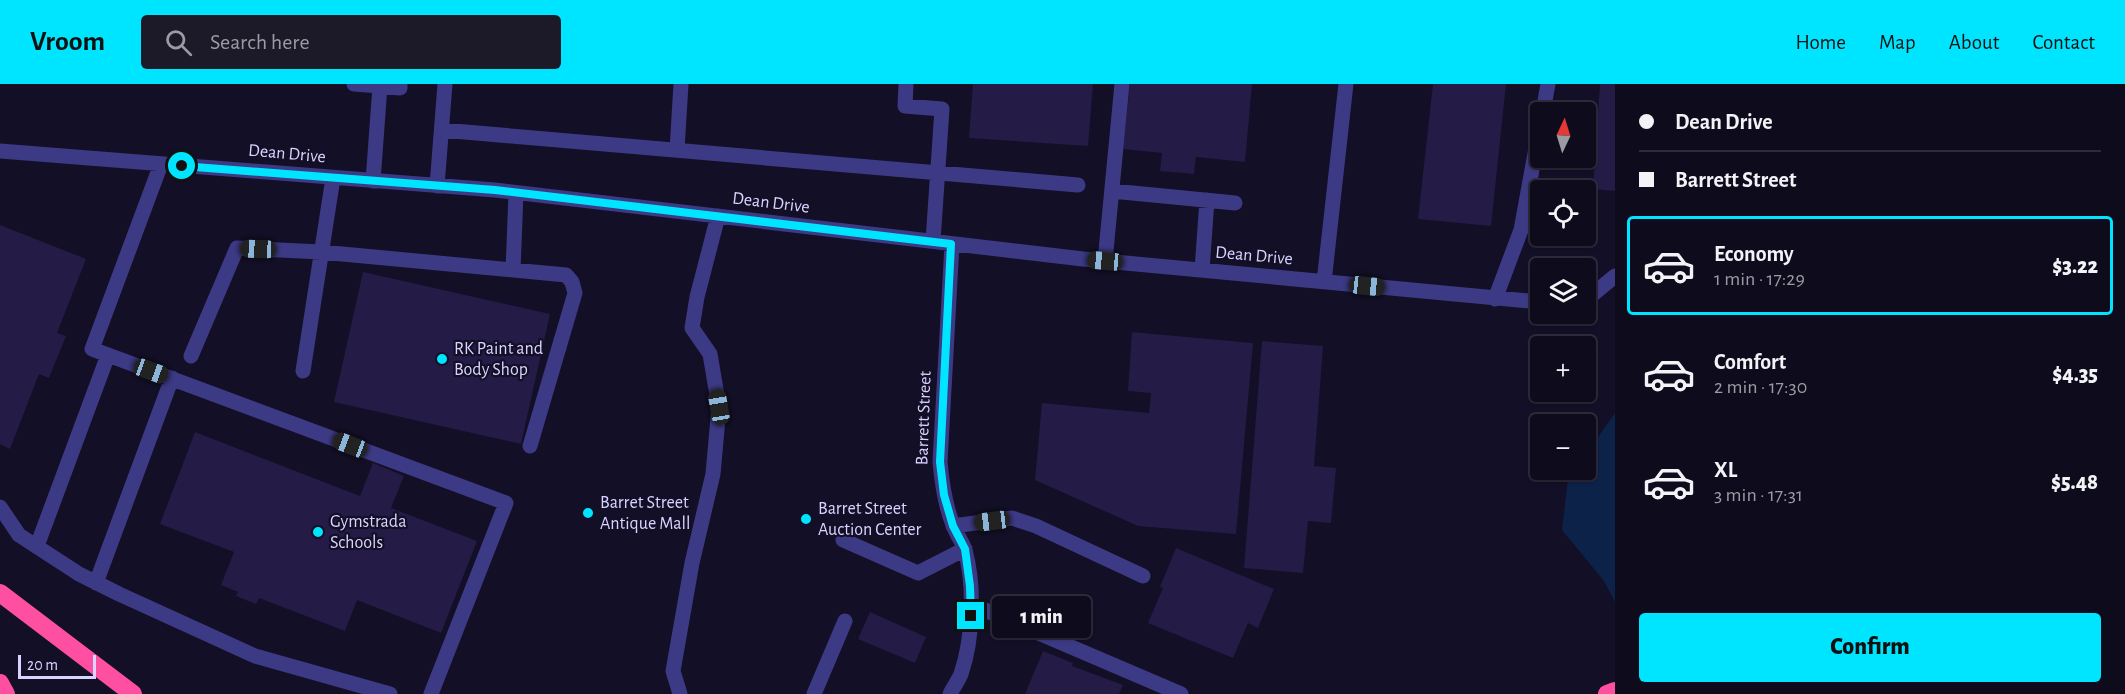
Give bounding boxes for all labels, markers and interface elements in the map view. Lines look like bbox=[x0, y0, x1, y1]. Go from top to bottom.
search box bbox=[141, 15, 561, 69]
icon: search bbox=[162, 26, 195, 59]
text: Vroom bbox=[30, 28, 105, 56]
text: Search here bbox=[210, 31, 310, 53]
text: Home bbox=[1795, 32, 1846, 53]
text: Map bbox=[1879, 32, 1916, 53]
text: About bbox=[1949, 32, 1999, 53]
text: Contact bbox=[2032, 32, 2095, 53]
north arrow bbox=[1530, 102, 1596, 168]
map controls bbox=[1530, 102, 1596, 480]
text: Dean Drive bbox=[1675, 111, 1773, 133]
street label: Dean Drive bbox=[247, 142, 327, 166]
route start bbox=[168, 152, 195, 179]
text: Barrett Street bbox=[1675, 169, 1796, 191]
button: locate bbox=[1530, 180, 1596, 246]
street label: Dean Drive bbox=[731, 189, 811, 217]
car bbox=[240, 239, 276, 259]
icon: car bbox=[1642, 239, 1696, 293]
text: Economy bbox=[1714, 243, 1794, 265]
street label: Dean Drive bbox=[1214, 244, 1294, 268]
car bbox=[1086, 250, 1124, 272]
text: $3.22 bbox=[2052, 255, 2098, 277]
button: layers bbox=[1530, 258, 1596, 324]
text: 1 min · 17:29 bbox=[1714, 269, 1805, 289]
car bbox=[1348, 275, 1386, 297]
button: + bbox=[1530, 336, 1596, 402]
place label: RK Paint and Body Shop bbox=[454, 340, 543, 379]
icon: car bbox=[1642, 347, 1696, 401]
text: Comfort bbox=[1714, 351, 1786, 373]
marker: RK Paint and Body Shop bbox=[435, 352, 449, 366]
car bbox=[131, 356, 171, 386]
text: $4.35 bbox=[2052, 363, 2098, 385]
street label: Barrett Street bbox=[913, 370, 935, 466]
text: 2 min · 17:30 bbox=[1714, 377, 1807, 397]
car bbox=[707, 388, 731, 426]
button: − bbox=[1530, 414, 1596, 480]
car bbox=[330, 430, 370, 460]
icon: car bbox=[1642, 455, 1696, 509]
text: XL bbox=[1714, 459, 1737, 481]
text: $5.48 bbox=[2051, 471, 2098, 493]
text: 3 min · 17:31 bbox=[1714, 485, 1803, 505]
place label: Barret Street Antique Mall bbox=[600, 494, 690, 533]
place label: Barret Street Auction Center bbox=[818, 500, 922, 539]
marker: Barret Street Antique Mall bbox=[581, 506, 595, 520]
car bbox=[973, 510, 1011, 532]
marker: Barret Street Auction Center bbox=[799, 512, 813, 526]
place label: Gymstrada Schools bbox=[330, 513, 407, 552]
marker: Gymstrada Schools bbox=[311, 525, 325, 539]
callout: 1 min bbox=[992, 595, 1091, 637]
route end bbox=[957, 602, 984, 629]
text: 1 min bbox=[1020, 607, 1063, 627]
button: Confirm bbox=[1639, 613, 2101, 682]
scale bar bbox=[18, 652, 96, 680]
text: 20 m bbox=[27, 657, 58, 673]

